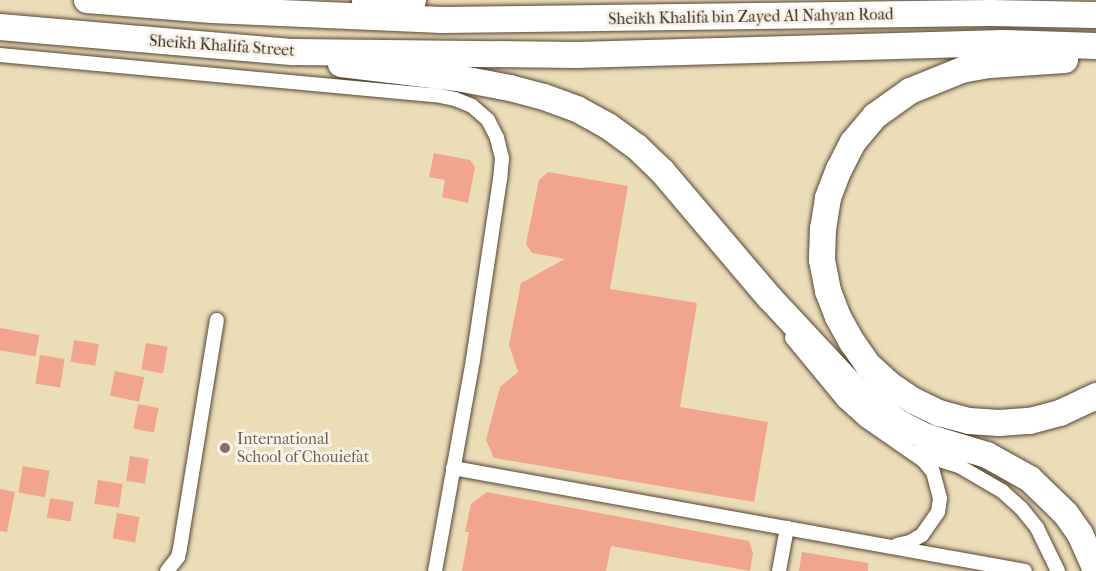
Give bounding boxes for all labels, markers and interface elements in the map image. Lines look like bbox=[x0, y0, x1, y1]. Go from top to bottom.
street label: Sheikh Khalifa bin Zayed Al Nahyan Road bbox=[608, 5, 894, 29]
street label: Sheikh Khalifa Street bbox=[149, 31, 295, 61]
place label: International School of Chouiefat bbox=[237, 429, 369, 467]
marker: International School of Chouiefat bbox=[218, 441, 232, 455]

